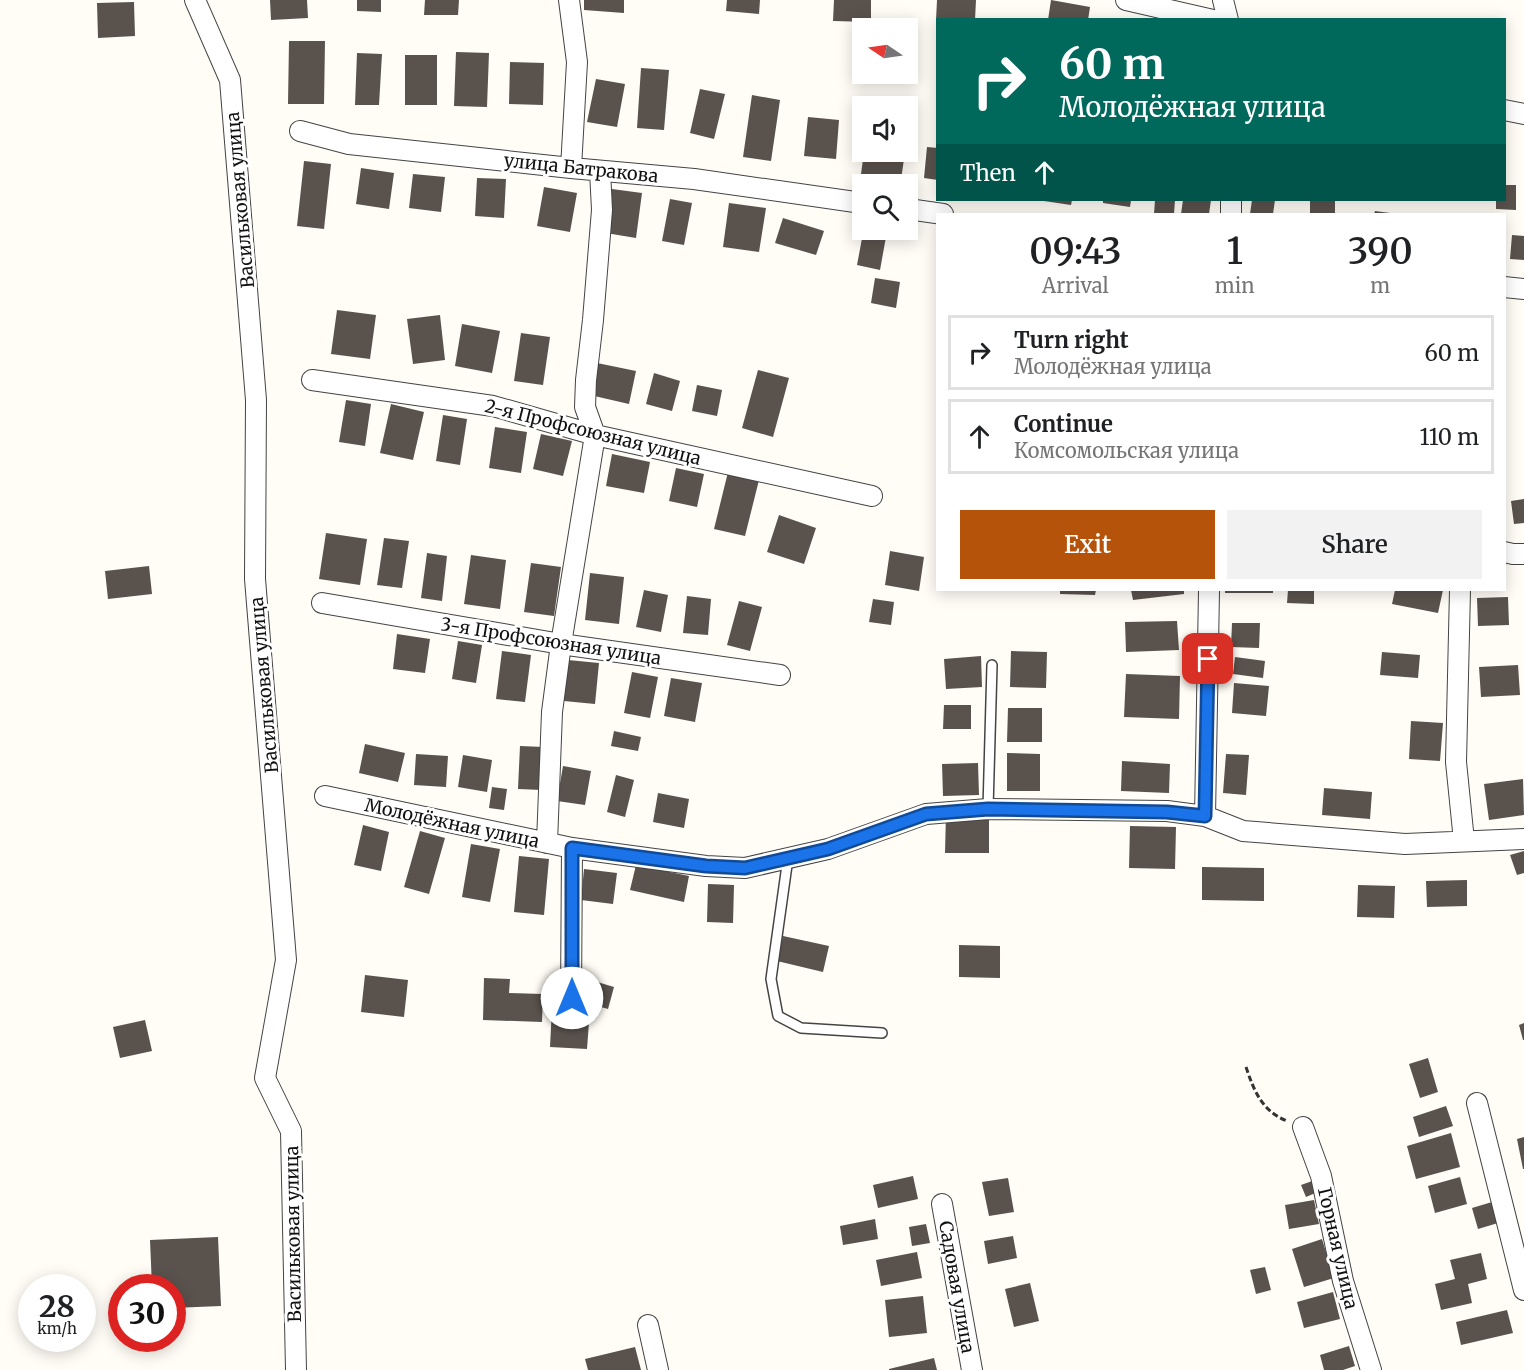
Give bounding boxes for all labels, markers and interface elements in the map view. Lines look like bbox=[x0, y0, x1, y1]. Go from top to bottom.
north arrow bbox=[852, 18, 918, 84]
map controls bbox=[852, 18, 918, 240]
text: 60 m bbox=[1059, 38, 1165, 90]
icon: right bbox=[960, 42, 1038, 120]
text: Молодёжная улица bbox=[1059, 90, 1326, 124]
button: sound bbox=[852, 96, 918, 162]
street label: Васильковая улица bbox=[221, 111, 259, 289]
street label: улица Батракова bbox=[503, 148, 660, 188]
icon: ahead bbox=[1028, 156, 1061, 189]
text: Then bbox=[960, 159, 1016, 187]
button: search bbox=[852, 174, 918, 240]
text: 09:43 bbox=[1029, 229, 1122, 274]
text: 1 bbox=[1226, 229, 1243, 274]
text: 390 bbox=[1348, 229, 1413, 274]
text: Arrival bbox=[1042, 273, 1109, 298]
text: min bbox=[1215, 273, 1254, 298]
text: m bbox=[1370, 273, 1390, 298]
text: Turn right bbox=[1014, 326, 1128, 354]
icon: right bbox=[963, 336, 996, 369]
text: 60 m bbox=[1425, 339, 1479, 367]
text: Молодёжная улица bbox=[1014, 354, 1212, 379]
street label: 2-я Профсоюзная улица bbox=[482, 394, 704, 470]
text: Continue bbox=[1014, 410, 1113, 438]
icon: ahead bbox=[963, 420, 996, 453]
text: 110 m bbox=[1420, 423, 1479, 451]
text: Комсомольская улица bbox=[1014, 438, 1239, 463]
button: Exit bbox=[960, 510, 1215, 579]
button: Share bbox=[1227, 510, 1482, 579]
street label: Васильковая улица bbox=[245, 596, 283, 774]
street label: 3-я Профсоюзная улица bbox=[439, 612, 663, 670]
pin bbox=[1182, 633, 1233, 684]
icon: arrive bbox=[1191, 642, 1224, 675]
street label: Молодёжная улица bbox=[363, 793, 542, 853]
position arrow bbox=[540, 966, 604, 1030]
street label: Васильковая улица bbox=[280, 1145, 306, 1323]
street label: Горная улица bbox=[1313, 1185, 1363, 1311]
street label: Садовая улица bbox=[934, 1219, 980, 1355]
speed limit sign: 30 bbox=[108, 1274, 186, 1352]
text: 28 bbox=[39, 1287, 75, 1325]
text: km/h bbox=[37, 1319, 77, 1338]

